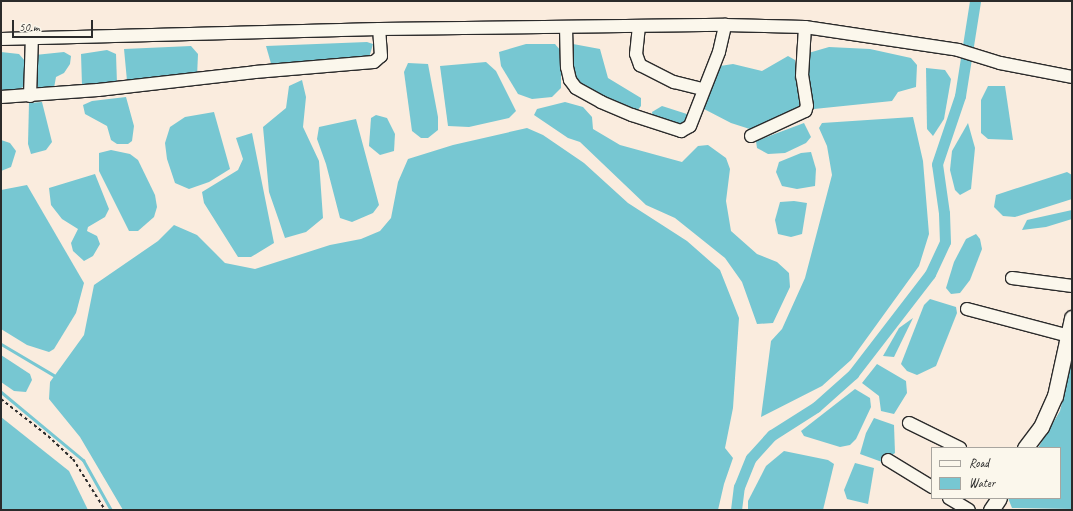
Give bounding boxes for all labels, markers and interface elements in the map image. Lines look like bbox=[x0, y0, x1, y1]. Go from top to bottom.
scale bar bbox=[14, 12, 95, 38]
text: 50 m bbox=[19, 19, 39, 35]
legend bbox=[931, 447, 1061, 499]
text: Road bbox=[969, 455, 989, 471]
text: Water bbox=[969, 475, 995, 491]

